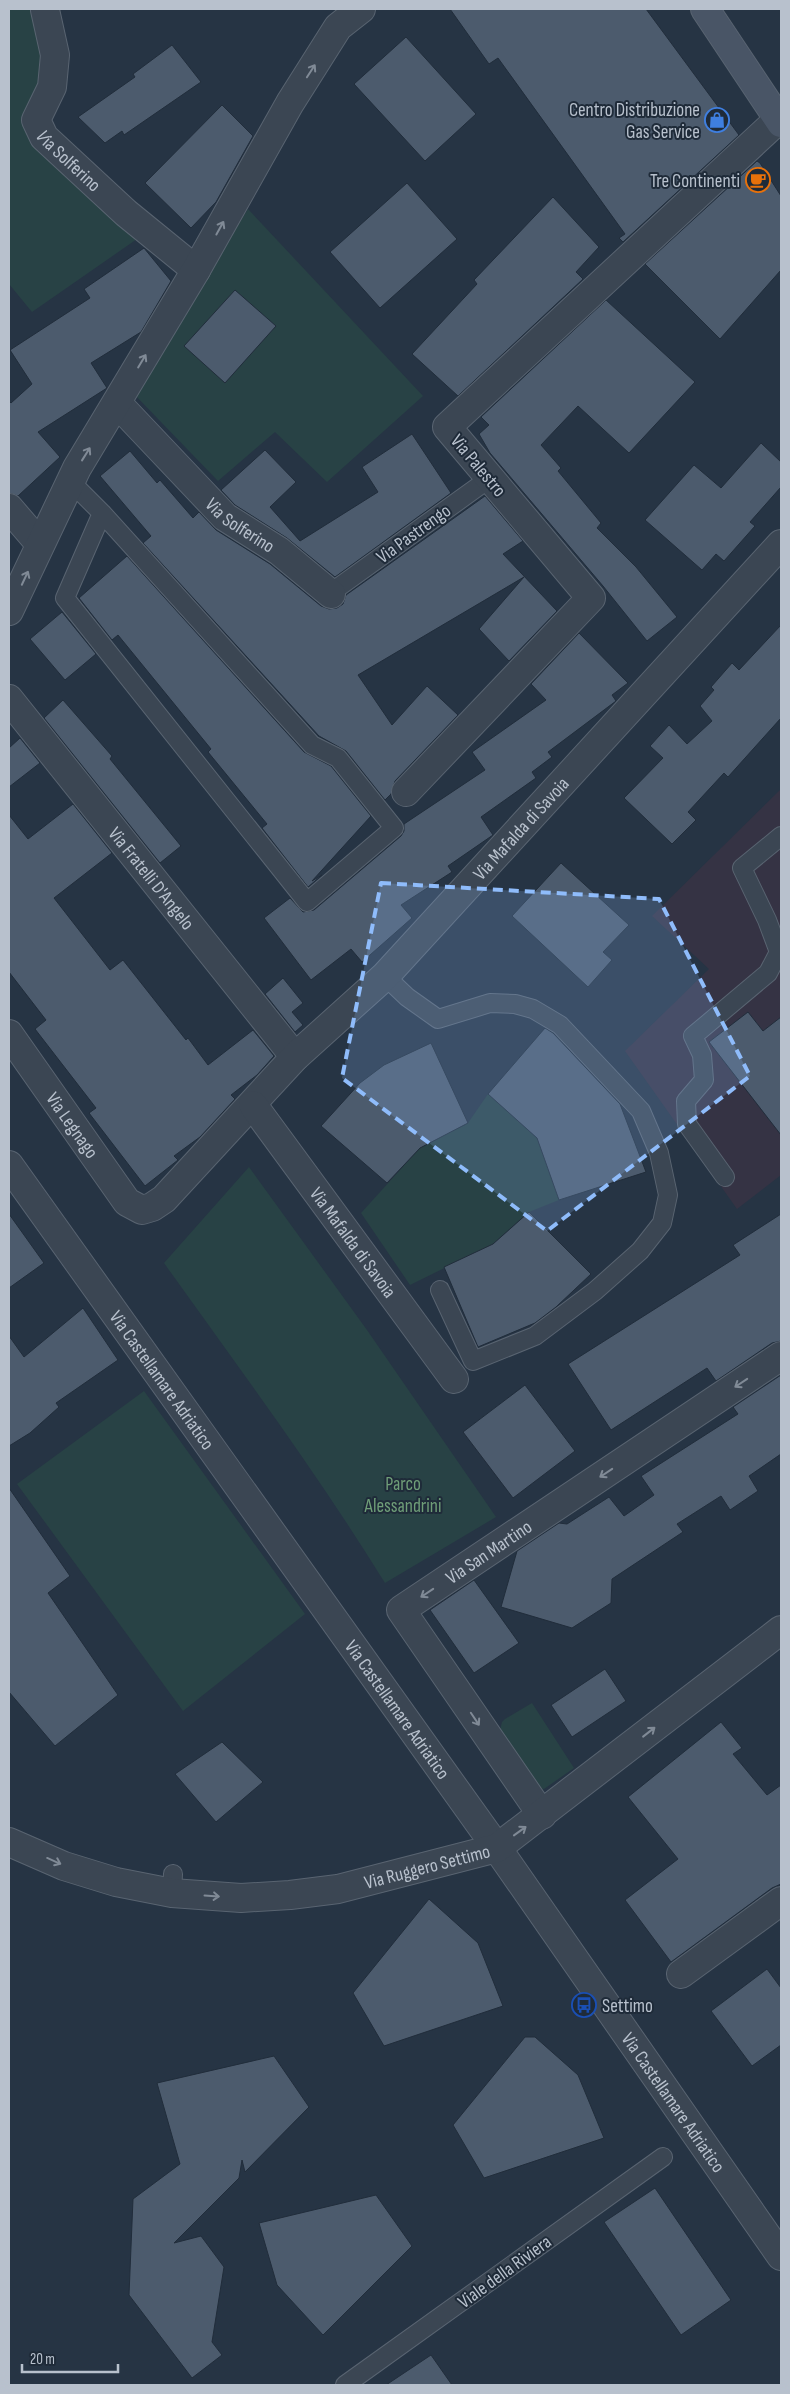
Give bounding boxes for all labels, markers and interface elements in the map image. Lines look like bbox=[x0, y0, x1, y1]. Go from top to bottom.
one-way arrow bbox=[306, 64, 316, 78]
place label: Centro Distribuzione Gas Service bbox=[569, 99, 700, 144]
shop icon: Centro Distribuzione Gas Service bbox=[704, 107, 730, 133]
street label: Via Solferino bbox=[30, 128, 105, 197]
cafe icon: Tre Continenti bbox=[745, 167, 771, 193]
place label: Tre Continenti bbox=[650, 170, 740, 193]
one-way arrow bbox=[215, 220, 225, 235]
one-way arrow bbox=[137, 355, 147, 369]
street label: Via Palestro bbox=[445, 430, 511, 502]
one-way arrow bbox=[80, 447, 91, 461]
street label: Via Solferino bbox=[200, 493, 278, 558]
street label: Via Pastrengo bbox=[372, 500, 456, 569]
one-way arrow bbox=[20, 571, 30, 586]
street label: Via Mafalda di Savoia bbox=[469, 773, 574, 885]
street label: Via Fratelli D'Angelo bbox=[103, 823, 199, 935]
street label: Via Legnago bbox=[40, 1088, 103, 1163]
street label: Via Mafalda di Savoia bbox=[304, 1183, 400, 1303]
street label: Via Castellamare Adriatico bbox=[104, 1307, 219, 1455]
one-way arrow bbox=[734, 1378, 748, 1388]
one-way arrow bbox=[599, 1469, 613, 1479]
park label: Parco Alessandrini bbox=[364, 1473, 441, 1518]
street label: Via San Martino bbox=[442, 1516, 537, 1590]
one-way arrow bbox=[420, 1588, 434, 1598]
street label: Via Castellamare Adriatico bbox=[339, 1636, 454, 1784]
one-way arrow bbox=[470, 1711, 480, 1725]
one-way arrow bbox=[642, 1727, 656, 1737]
one-way arrow bbox=[513, 1826, 527, 1836]
street label: Via Ruggero Settimo bbox=[362, 1840, 493, 1895]
one-way arrow bbox=[46, 1857, 61, 1867]
one-way arrow bbox=[203, 1891, 219, 1900]
bus stop icon: Settimo bbox=[571, 1992, 597, 2018]
place label: Settimo bbox=[602, 1995, 653, 2018]
street label: Via Castellamare Adriatico bbox=[616, 2028, 729, 2177]
street label: Viale della Riviera bbox=[454, 2231, 556, 2314]
scale bar bbox=[22, 2342, 119, 2374]
text: 20 m bbox=[30, 2350, 55, 2369]

